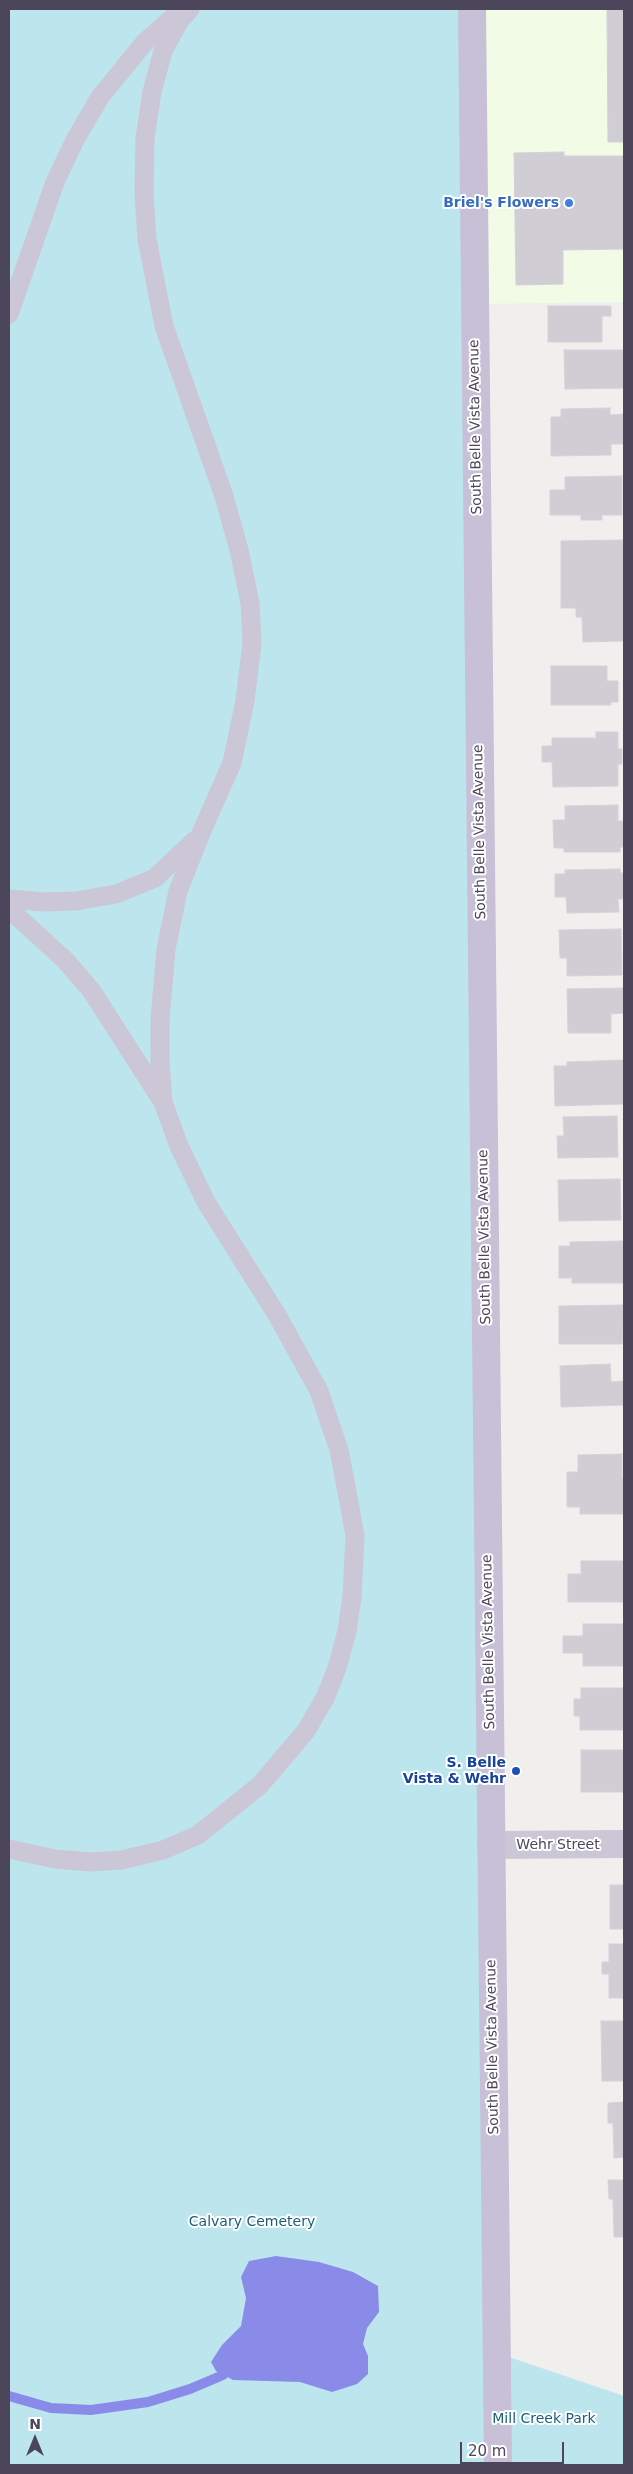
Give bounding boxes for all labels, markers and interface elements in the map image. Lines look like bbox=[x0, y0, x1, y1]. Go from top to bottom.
place label: Briel's Flowers bbox=[443, 195, 559, 211]
marker: Briel's Flowers bbox=[563, 197, 575, 209]
street label: South Belle Vista Avenue bbox=[466, 339, 486, 515]
street label: South Belle Vista Avenue bbox=[470, 744, 490, 920]
street label: South Belle Vista Avenue bbox=[475, 1149, 495, 1325]
street label: South Belle Vista Avenue bbox=[479, 1554, 499, 1730]
place label: S. Belle Vista & Wehr bbox=[403, 1755, 506, 1788]
marker: S. Belle Vista & Wehr bbox=[510, 1765, 522, 1777]
street label: Wehr Street bbox=[516, 1837, 600, 1853]
street label: South Belle Vista Avenue bbox=[483, 1959, 503, 2135]
park label: Calvary Cemetery bbox=[189, 2214, 315, 2230]
park label: Mill Creek Park bbox=[492, 2411, 596, 2427]
north arrow bbox=[10, 2414, 60, 2464]
text: N bbox=[29, 2416, 41, 2432]
scale bar bbox=[463, 2432, 567, 2464]
text: 20 m bbox=[468, 2442, 506, 2460]

